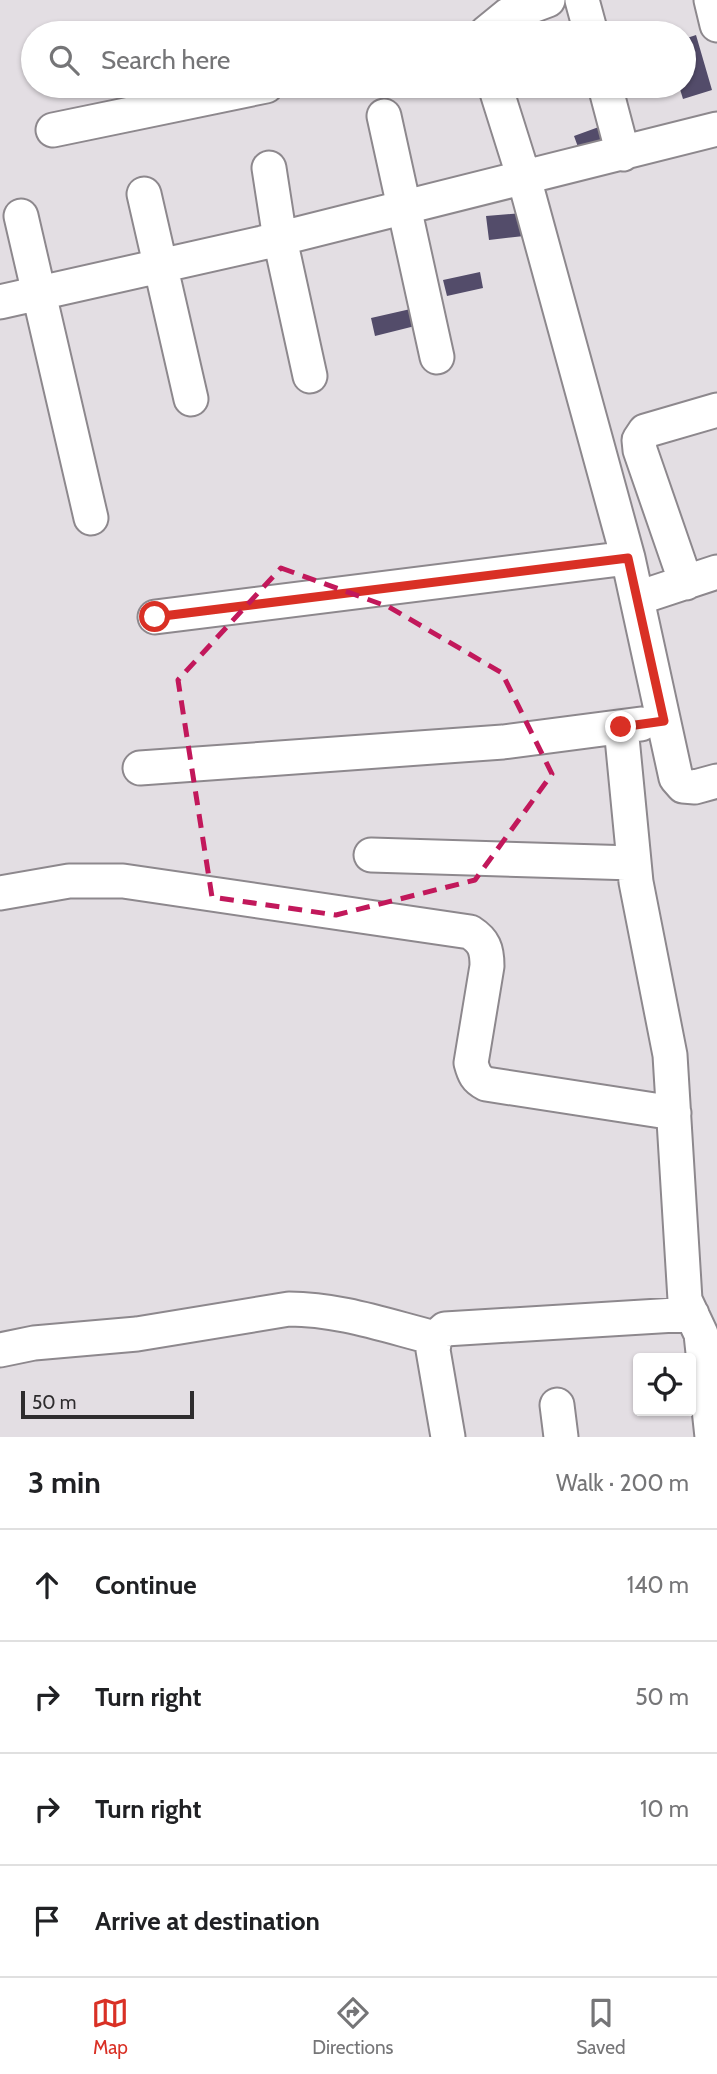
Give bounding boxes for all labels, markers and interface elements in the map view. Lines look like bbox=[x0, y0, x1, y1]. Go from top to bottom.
search box bbox=[21, 21, 696, 98]
icon: search bbox=[45, 41, 83, 79]
text: Search here bbox=[101, 44, 230, 76]
route start bbox=[139, 601, 170, 632]
route end bbox=[605, 711, 636, 742]
map controls bbox=[633, 1353, 696, 1416]
button: locate bbox=[633, 1353, 696, 1416]
scale bar bbox=[21, 1388, 194, 1420]
text: 50 m bbox=[32, 1391, 76, 1414]
text: 3 min bbox=[28, 1464, 101, 1501]
text: Walk · 200 m bbox=[556, 1469, 689, 1497]
icon: ahead bbox=[28, 1566, 66, 1604]
text: Continue bbox=[95, 1569, 197, 1601]
text: 140 m bbox=[627, 1571, 689, 1599]
icon: right bbox=[28, 1678, 66, 1716]
text: Turn right bbox=[95, 1681, 201, 1713]
text: 50 m bbox=[635, 1683, 689, 1711]
icon: right bbox=[28, 1790, 66, 1828]
text: Turn right bbox=[95, 1793, 201, 1825]
text: 10 m bbox=[640, 1795, 689, 1823]
icon: arrive bbox=[28, 1902, 66, 1940]
text: Arrive at destination bbox=[95, 1905, 320, 1937]
tab: Map bbox=[91, 1994, 129, 2059]
tab: Directions bbox=[312, 1994, 393, 2059]
tab: Saved bbox=[576, 1994, 626, 2059]

